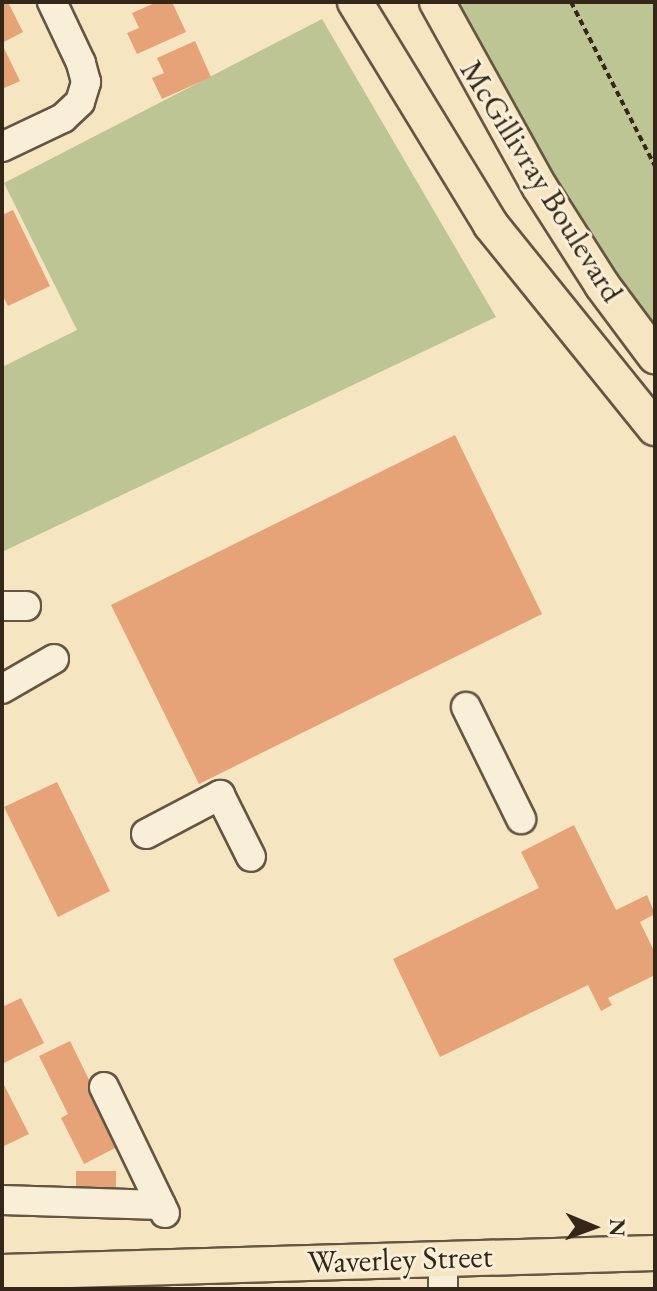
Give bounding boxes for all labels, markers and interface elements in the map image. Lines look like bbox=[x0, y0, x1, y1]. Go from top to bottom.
street label: McGillivray Boulevard bbox=[452, 53, 632, 309]
north arrow bbox=[553, 1187, 633, 1267]
text: N bbox=[603, 1218, 632, 1237]
street label: Waverley Street bbox=[307, 1237, 493, 1281]

